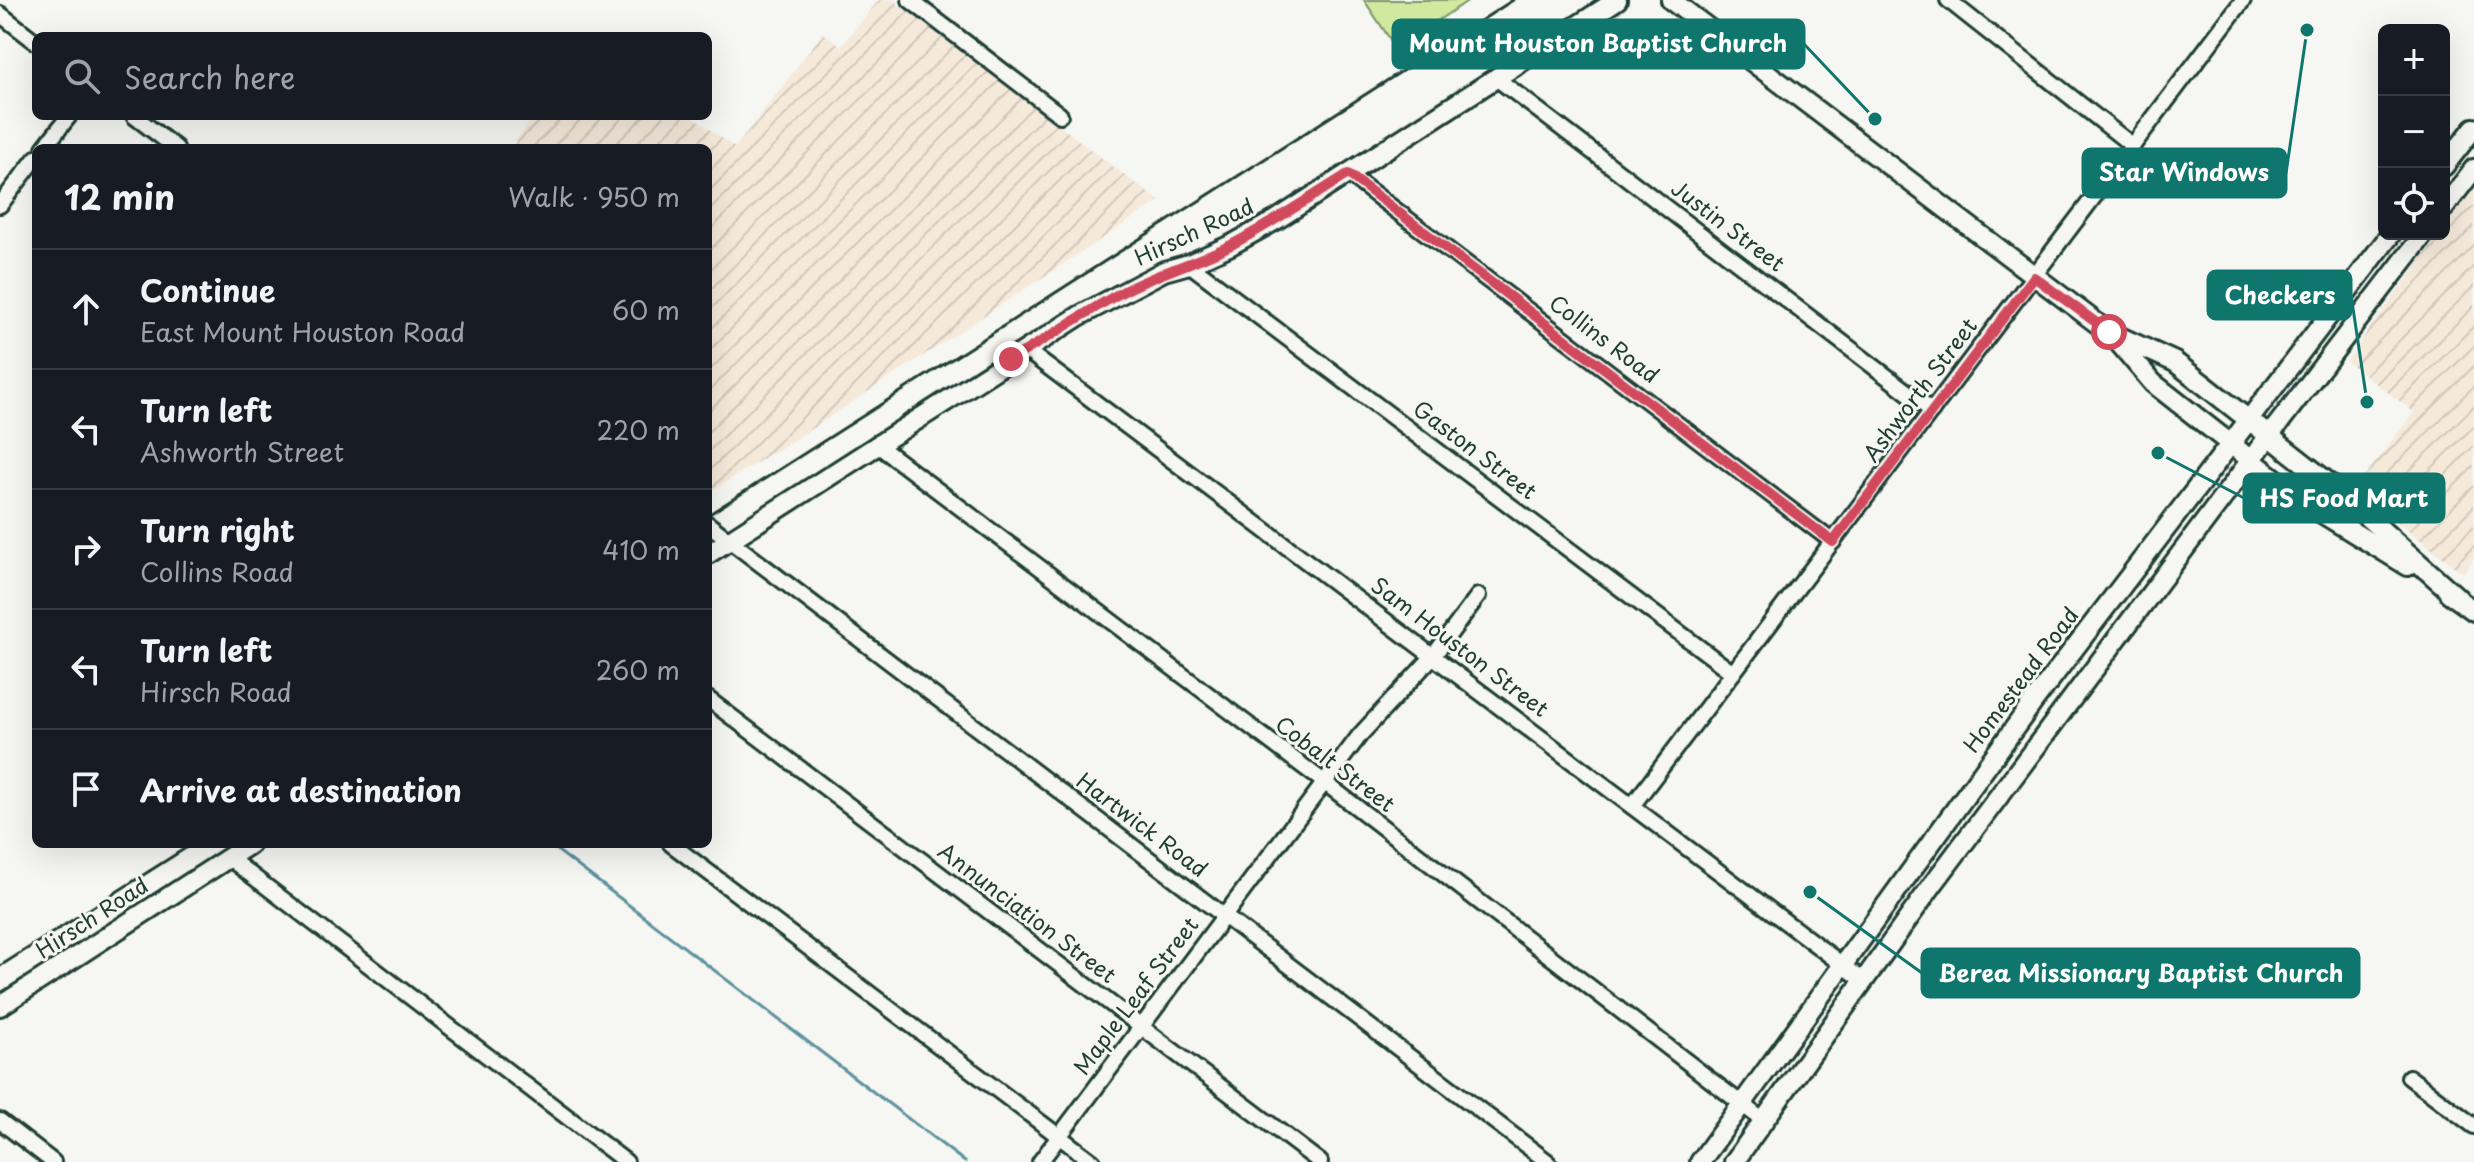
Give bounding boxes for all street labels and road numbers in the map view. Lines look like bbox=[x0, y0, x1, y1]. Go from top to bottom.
street label: Justin Street bbox=[1665, 171, 1793, 279]
street label: Hirsch Road bbox=[1128, 189, 1259, 273]
street label: Collins Road bbox=[1543, 285, 1667, 390]
street label: Ashworth Street bbox=[1854, 310, 1984, 468]
street label: Gaston Street bbox=[1407, 391, 1545, 506]
street label: Sam Houston Street bbox=[1365, 568, 1557, 724]
street label: Homestead Road bbox=[1954, 599, 2086, 759]
street label: Cobalt Street bbox=[1269, 707, 1403, 819]
street label: Hartwick Road bbox=[1070, 763, 1215, 884]
street label: Annunciation Street bbox=[932, 834, 1124, 990]
street label: Hirsch Road bbox=[28, 868, 154, 966]
street label: Maple Leaf Street bbox=[1064, 909, 1205, 1081]

